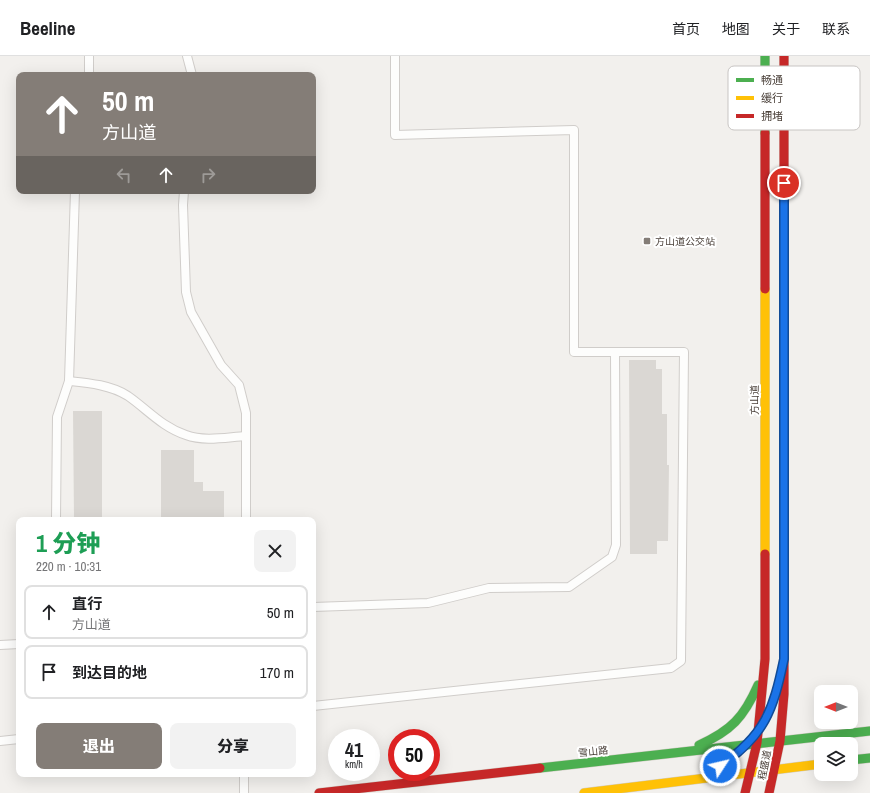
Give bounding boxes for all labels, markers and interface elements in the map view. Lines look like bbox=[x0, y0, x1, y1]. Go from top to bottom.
text: Beeline bbox=[20, 15, 75, 41]
text: 首页 bbox=[672, 20, 700, 38]
text: 地图 bbox=[722, 20, 750, 38]
text: 关于 bbox=[772, 20, 800, 38]
text: 联系 bbox=[822, 20, 850, 38]
legend bbox=[728, 66, 860, 130]
text: 畅通 bbox=[761, 73, 783, 87]
text: 50 m bbox=[102, 82, 154, 120]
icon: ahead bbox=[36, 88, 88, 140]
text: 缓行 bbox=[761, 91, 783, 105]
text: 拥堵 bbox=[761, 109, 783, 123]
text: 方山道 bbox=[102, 120, 156, 145]
icon: left bbox=[113, 164, 135, 186]
icon: ahead bbox=[155, 164, 177, 186]
icon: right bbox=[197, 164, 219, 186]
pin bbox=[767, 166, 801, 200]
icon: arrive bbox=[773, 172, 795, 194]
place label: 方山道公交站 bbox=[655, 235, 715, 248]
marker: 方山道公交站 bbox=[642, 236, 652, 246]
street label: 方山道 bbox=[748, 385, 761, 415]
text: 1 分钟 bbox=[36, 527, 100, 559]
button: close bbox=[254, 530, 296, 572]
text: 220 m · 10:31 bbox=[36, 558, 101, 575]
text: 直行 bbox=[72, 593, 102, 614]
icon: ahead bbox=[38, 601, 60, 623]
text: 50 m bbox=[267, 602, 294, 623]
text: 方山道 bbox=[72, 616, 111, 633]
icon: arrive bbox=[38, 661, 60, 683]
text: 到达目的地 bbox=[72, 662, 147, 683]
text: 170 m bbox=[260, 662, 294, 683]
north arrow bbox=[814, 685, 858, 729]
map controls bbox=[814, 685, 858, 781]
button: 退出 bbox=[36, 723, 162, 769]
button: 分享 bbox=[170, 723, 296, 769]
speed limit sign: 50 bbox=[388, 729, 440, 781]
text: 41 bbox=[345, 736, 363, 763]
button: layers bbox=[814, 737, 858, 781]
street label: 雪山路 bbox=[577, 743, 609, 760]
position arrow bbox=[699, 745, 741, 787]
street label: 程盛道 bbox=[755, 749, 774, 781]
text: km/h bbox=[345, 758, 363, 771]

